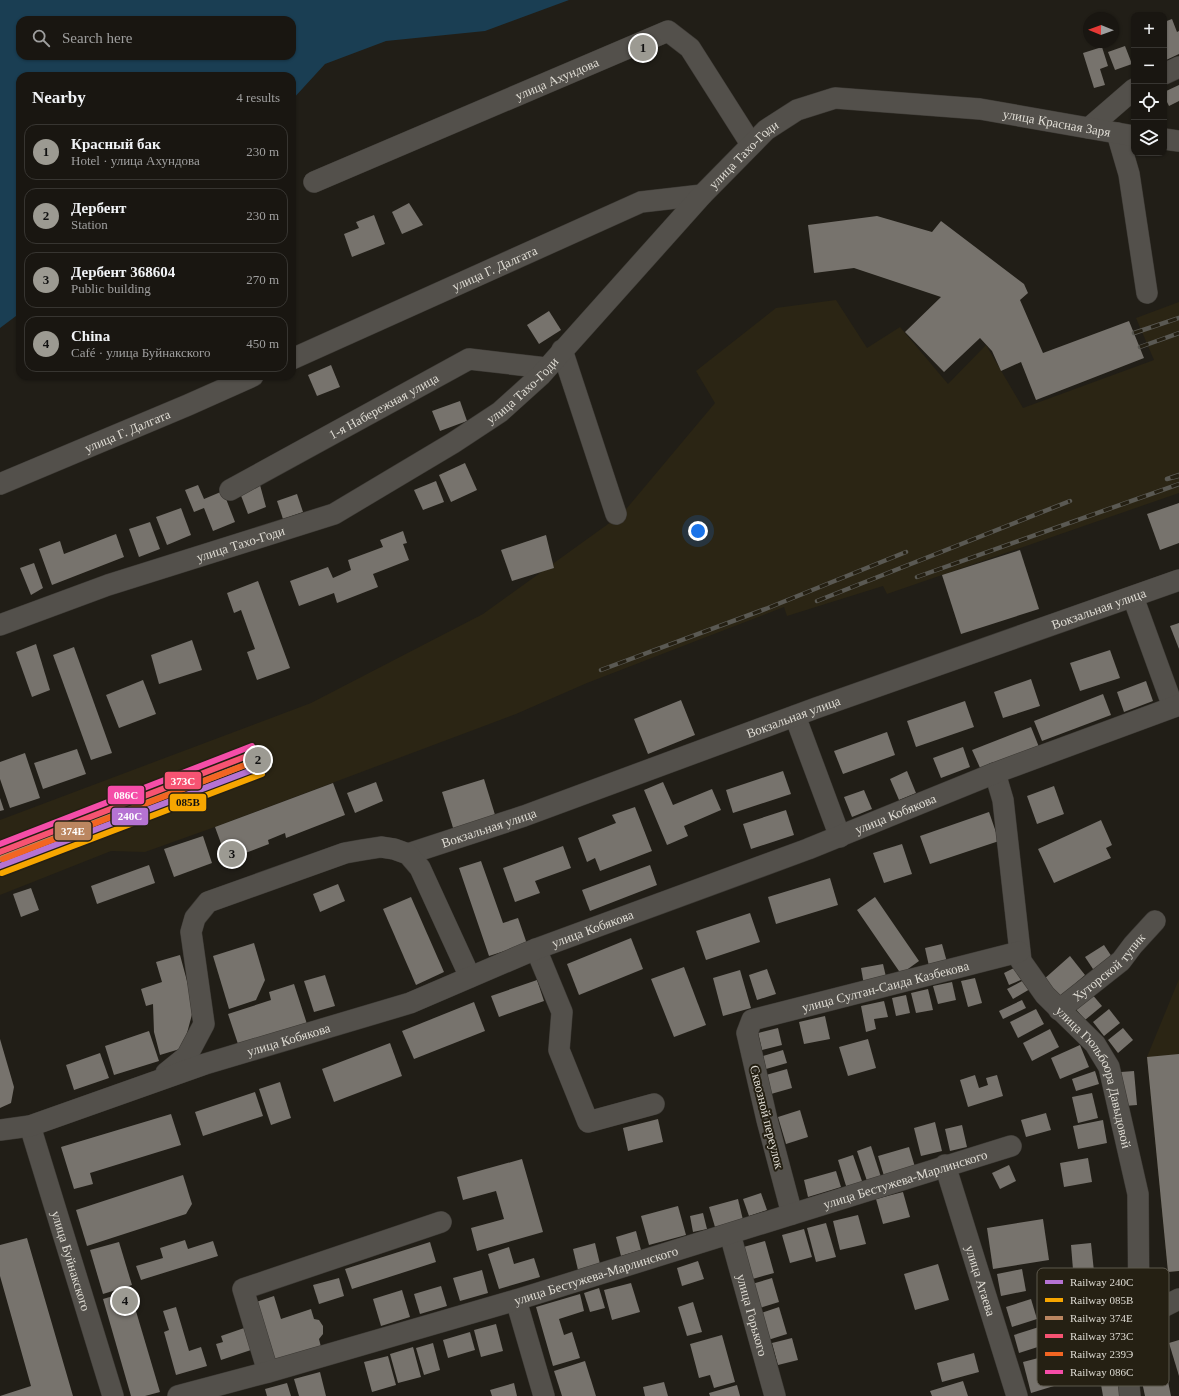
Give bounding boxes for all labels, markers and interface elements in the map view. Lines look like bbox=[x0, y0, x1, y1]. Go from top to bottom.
north arrow bbox=[1083, 12, 1119, 48]
map controls bbox=[1131, 12, 1167, 156]
button: + bbox=[1131, 12, 1167, 48]
search box bbox=[16, 16, 296, 60]
icon: search bbox=[30, 27, 52, 49]
text: Search here bbox=[62, 30, 132, 46]
pin: 1 bbox=[630, 33, 656, 63]
button: − bbox=[1131, 48, 1167, 84]
street label: улица Ахундова bbox=[513, 54, 601, 103]
button: locate bbox=[1131, 84, 1167, 120]
text: Nearby bbox=[32, 88, 86, 107]
text: 4 results bbox=[236, 90, 280, 105]
street label: улица Красная Заря bbox=[1002, 106, 1112, 139]
street label: улица Тахо-Годи bbox=[705, 117, 781, 191]
button: layers bbox=[1131, 120, 1167, 156]
text: Красный бак bbox=[71, 136, 161, 152]
text: 1 bbox=[43, 144, 49, 159]
text: 230 m bbox=[246, 144, 279, 159]
text: Hotel · улица Ахундова bbox=[71, 153, 200, 168]
text: Дербент bbox=[71, 200, 126, 216]
text: 2 bbox=[43, 208, 49, 223]
text: 230 m bbox=[246, 208, 279, 223]
text: Station bbox=[71, 217, 108, 232]
street label: улица Г. Далгата bbox=[450, 242, 540, 294]
text: Дербент 368604 bbox=[71, 264, 175, 280]
text: 3 bbox=[43, 272, 49, 287]
text: 270 m bbox=[246, 272, 279, 287]
text: Public building bbox=[71, 281, 151, 296]
text: China bbox=[71, 328, 110, 344]
text: 4 bbox=[43, 336, 49, 351]
text: 450 m bbox=[246, 336, 279, 351]
text: Café · улица Буйнакского bbox=[71, 345, 210, 360]
street label: улица Тахо-Годи bbox=[483, 354, 561, 426]
street label: 1-я Набережная улица bbox=[326, 370, 441, 442]
street label: улица Г. Далгата bbox=[82, 406, 173, 455]
your location bbox=[688, 521, 708, 541]
street label: улица Тахо-Годи bbox=[194, 522, 287, 564]
street label: Вокзальная улица bbox=[1049, 585, 1148, 632]
street label: Вокзальная улица bbox=[744, 693, 842, 741]
pin: 2 bbox=[245, 745, 271, 775]
line badge: 373C bbox=[164, 771, 202, 790]
text: 373C bbox=[171, 775, 195, 787]
line badge: 086С bbox=[107, 785, 145, 805]
text: 086С bbox=[114, 789, 138, 801]
street label: улица Кобякова bbox=[853, 790, 938, 837]
line badge: 085В bbox=[169, 793, 207, 812]
text: 085В bbox=[176, 796, 201, 808]
street label: Вокзальная улица bbox=[439, 805, 538, 850]
line badge: 240С bbox=[111, 807, 149, 826]
text: 240С bbox=[118, 810, 142, 822]
line badge: 374Е bbox=[54, 821, 92, 841]
text: 374Е bbox=[61, 825, 85, 837]
pin: 3 bbox=[219, 839, 245, 869]
street label: улица Кобякова bbox=[549, 906, 636, 950]
street label: Хуторской тупик bbox=[1069, 929, 1148, 1004]
street label: улица Султан-Саида Казбекова bbox=[800, 958, 971, 1015]
street label: улица Гюльбоора Давыдовой bbox=[1053, 1003, 1135, 1150]
street label: улица Кобякова bbox=[245, 1020, 332, 1059]
street label: Сквозной переулок bbox=[747, 1064, 787, 1171]
street label: улица Бестужева-Марлинского bbox=[821, 1146, 989, 1211]
street label: улица Буйнакского bbox=[49, 1209, 94, 1313]
street label: улица Бестужева-Марлинского bbox=[512, 1243, 680, 1308]
street label: улица Атаева bbox=[963, 1243, 999, 1318]
legend bbox=[1037, 1268, 1169, 1386]
street label: улица Горького bbox=[734, 1272, 771, 1358]
text: Railway 240С bbox=[1070, 1276, 1133, 1288]
pin: 4 bbox=[112, 1286, 138, 1316]
text: Railway 085В bbox=[1070, 1294, 1133, 1306]
text: Railway 374Е bbox=[1070, 1312, 1133, 1324]
text: Railway 373C bbox=[1070, 1330, 1133, 1342]
text: Railway 239Э bbox=[1070, 1348, 1133, 1360]
text: Railway 086С bbox=[1070, 1366, 1133, 1378]

